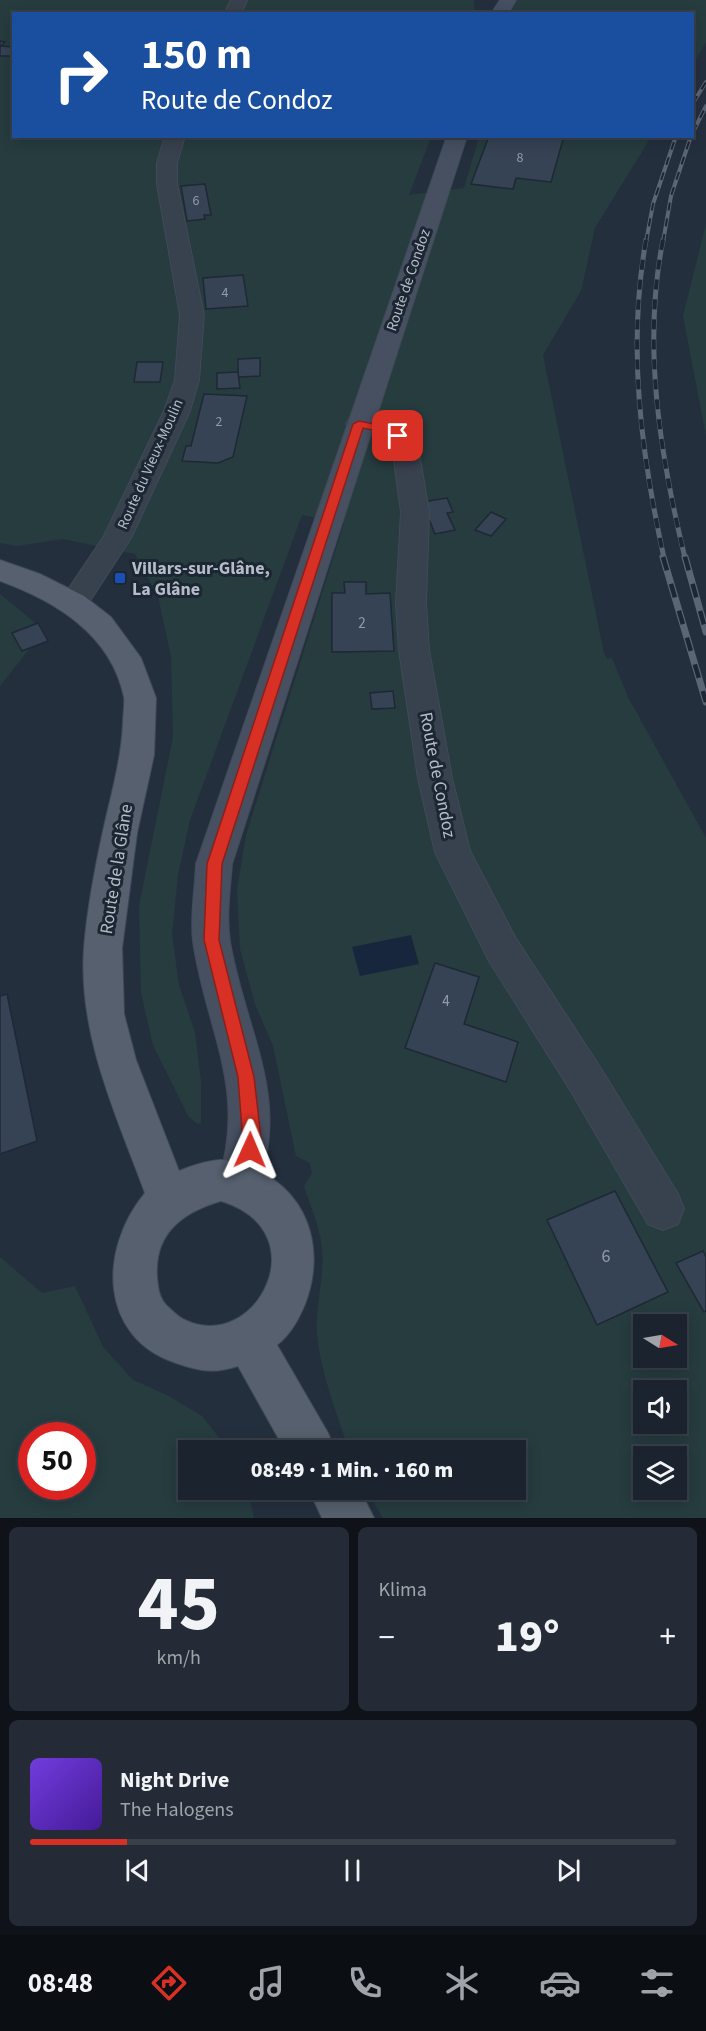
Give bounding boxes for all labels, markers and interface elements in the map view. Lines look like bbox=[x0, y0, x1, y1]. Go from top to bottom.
text: 150 m bbox=[141, 25, 252, 85]
icon: right bbox=[42, 36, 120, 114]
text: Route de Condoz bbox=[141, 81, 333, 120]
house number: 8 bbox=[517, 148, 524, 168]
house number: 6 bbox=[193, 191, 200, 211]
street label: Route de Condoz bbox=[381, 226, 436, 334]
house number: 4 bbox=[222, 283, 229, 303]
street label: Route du Vieux-Moulin bbox=[112, 396, 189, 533]
pin bbox=[372, 410, 423, 461]
house number: 2 bbox=[216, 412, 223, 432]
icon: arrive bbox=[381, 419, 414, 452]
place label: Villars-sur-Glâne, La Glâne bbox=[131, 556, 270, 602]
marker: Villars-sur-Glâne, La Glâne bbox=[113, 571, 127, 585]
house number: 2 bbox=[358, 613, 366, 634]
street label: Route de Condoz bbox=[413, 710, 462, 840]
street label: Route de la Glâne bbox=[94, 802, 139, 936]
house number: 4 bbox=[442, 991, 450, 1012]
position arrow bbox=[218, 1118, 282, 1182]
house number: 6 bbox=[602, 1244, 611, 1269]
north arrow bbox=[633, 1314, 687, 1368]
map controls bbox=[633, 1314, 687, 1500]
button: sound bbox=[633, 1380, 687, 1434]
speed limit sign: 50 bbox=[18, 1422, 96, 1500]
button: layers bbox=[633, 1446, 687, 1500]
text: 08:49 · 1 Min. · 160 m bbox=[251, 1454, 453, 1486]
text: 45 bbox=[138, 1549, 220, 1660]
text: Klima bbox=[379, 1576, 427, 1604]
text: 19° bbox=[495, 1605, 560, 1669]
text: − bbox=[379, 1614, 395, 1661]
text: + bbox=[660, 1614, 676, 1661]
text: km/h bbox=[157, 1644, 201, 1672]
text: Night Drive bbox=[120, 1764, 229, 1796]
text: The Halogens bbox=[120, 1796, 234, 1824]
icon: previous bbox=[121, 1854, 154, 1887]
icon: pause bbox=[336, 1854, 369, 1887]
icon: next bbox=[552, 1854, 585, 1887]
icon: directions bbox=[148, 1962, 190, 2004]
icon: music bbox=[246, 1962, 288, 2004]
icon: phone bbox=[344, 1962, 386, 2004]
icon: climate bbox=[441, 1962, 483, 2004]
icon: car bbox=[539, 1962, 581, 2004]
icon: filters bbox=[636, 1962, 678, 2004]
text: 08:48 bbox=[28, 1964, 93, 2003]

